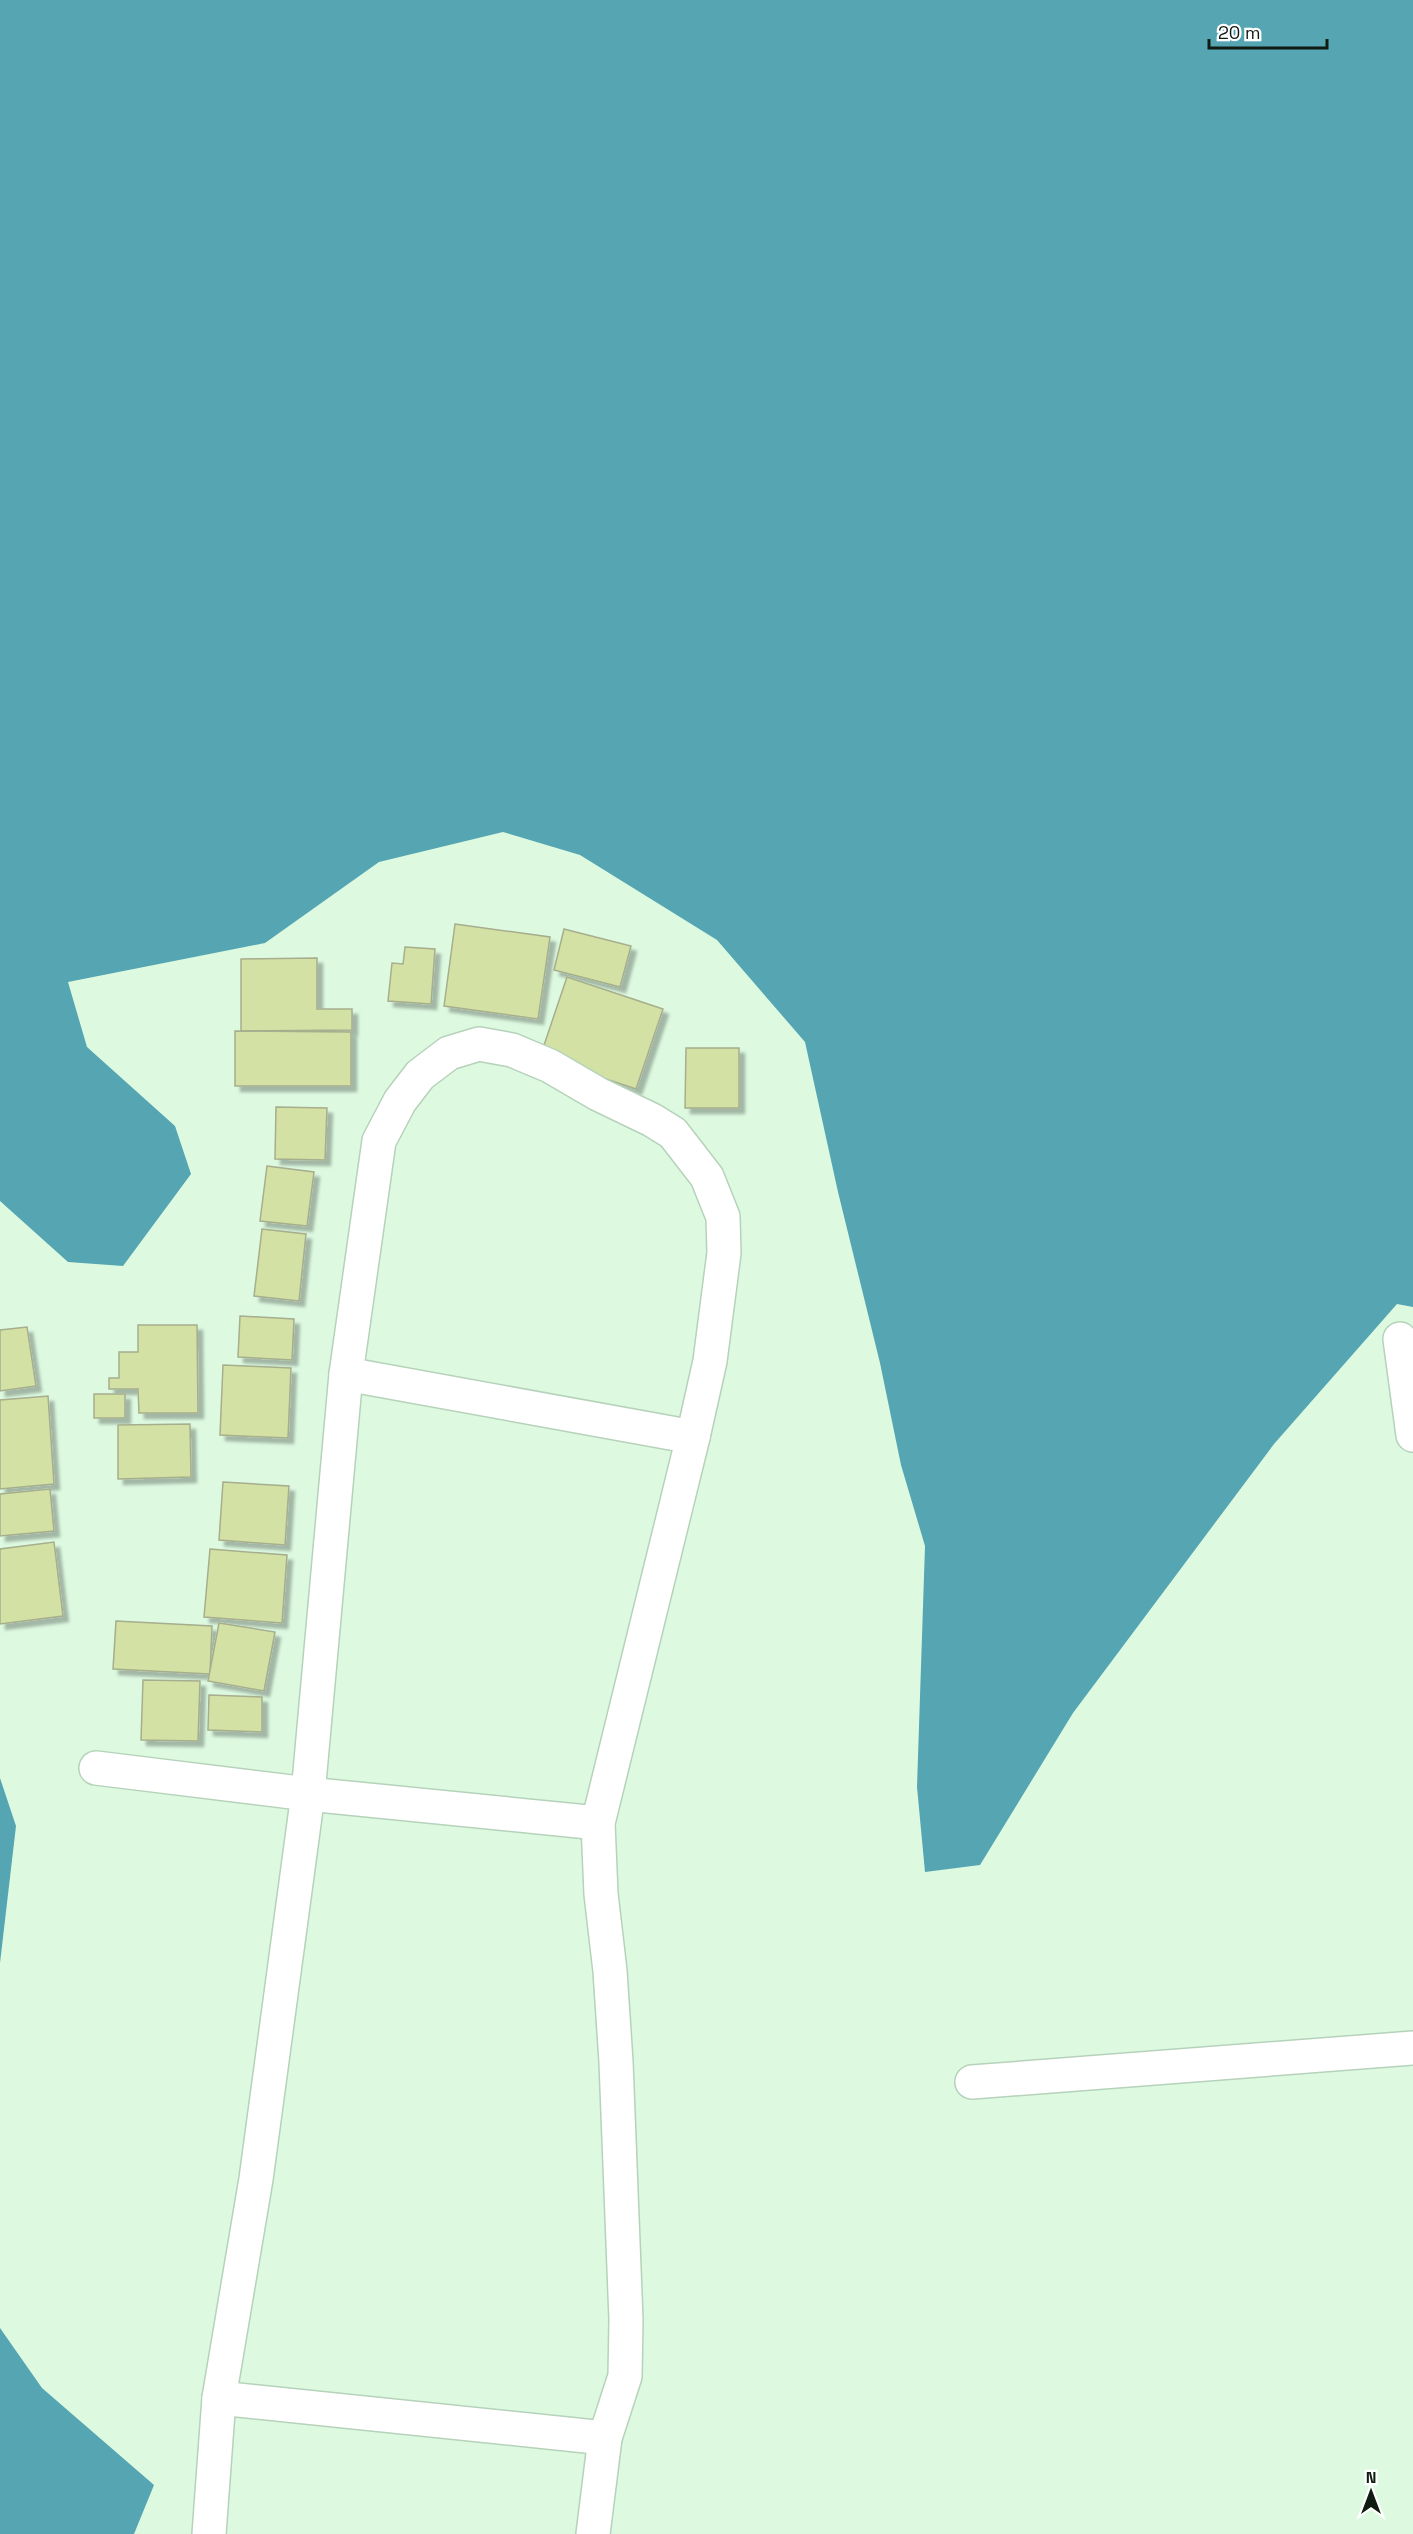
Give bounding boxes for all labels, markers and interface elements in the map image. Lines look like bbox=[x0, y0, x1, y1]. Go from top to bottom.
scale bar bbox=[1209, 12, 1328, 50]
text: 20 m bbox=[1218, 21, 1261, 44]
north arrow bbox=[1341, 2462, 1401, 2522]
text: N bbox=[1366, 2467, 1376, 2488]

